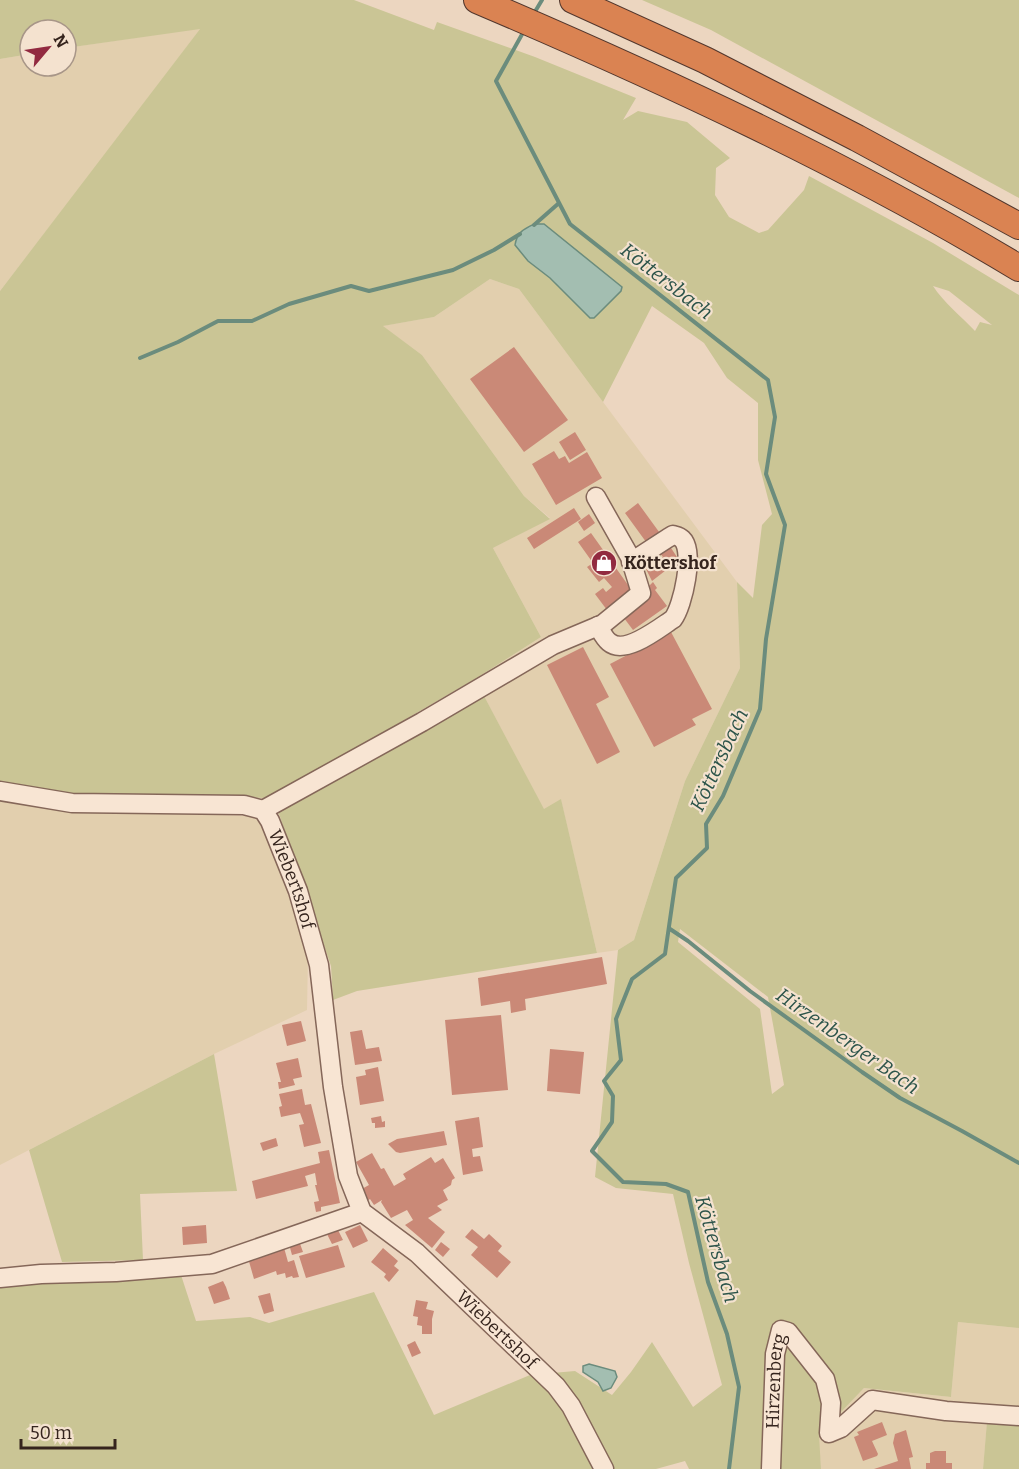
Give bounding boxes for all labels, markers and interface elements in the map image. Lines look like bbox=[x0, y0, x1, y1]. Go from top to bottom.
north arrow bbox=[18, 18, 78, 78]
text: N bbox=[49, 31, 72, 51]
water label: Köttersbach bbox=[616, 238, 718, 324]
shop icon: Köttershof bbox=[589, 548, 619, 578]
place label: Köttershof bbox=[624, 552, 717, 574]
water label: Köttersbach bbox=[685, 705, 753, 815]
street label: Wiebertshof bbox=[264, 827, 320, 933]
water label: Hirzenberger Bach bbox=[772, 983, 924, 1099]
water label: Köttersbach bbox=[690, 1193, 744, 1305]
street label: Wiebertshof bbox=[452, 1286, 543, 1375]
street label: Hirzenberg bbox=[761, 1331, 791, 1429]
scale bar bbox=[21, 1412, 116, 1450]
text: 50 m bbox=[30, 1422, 72, 1444]

